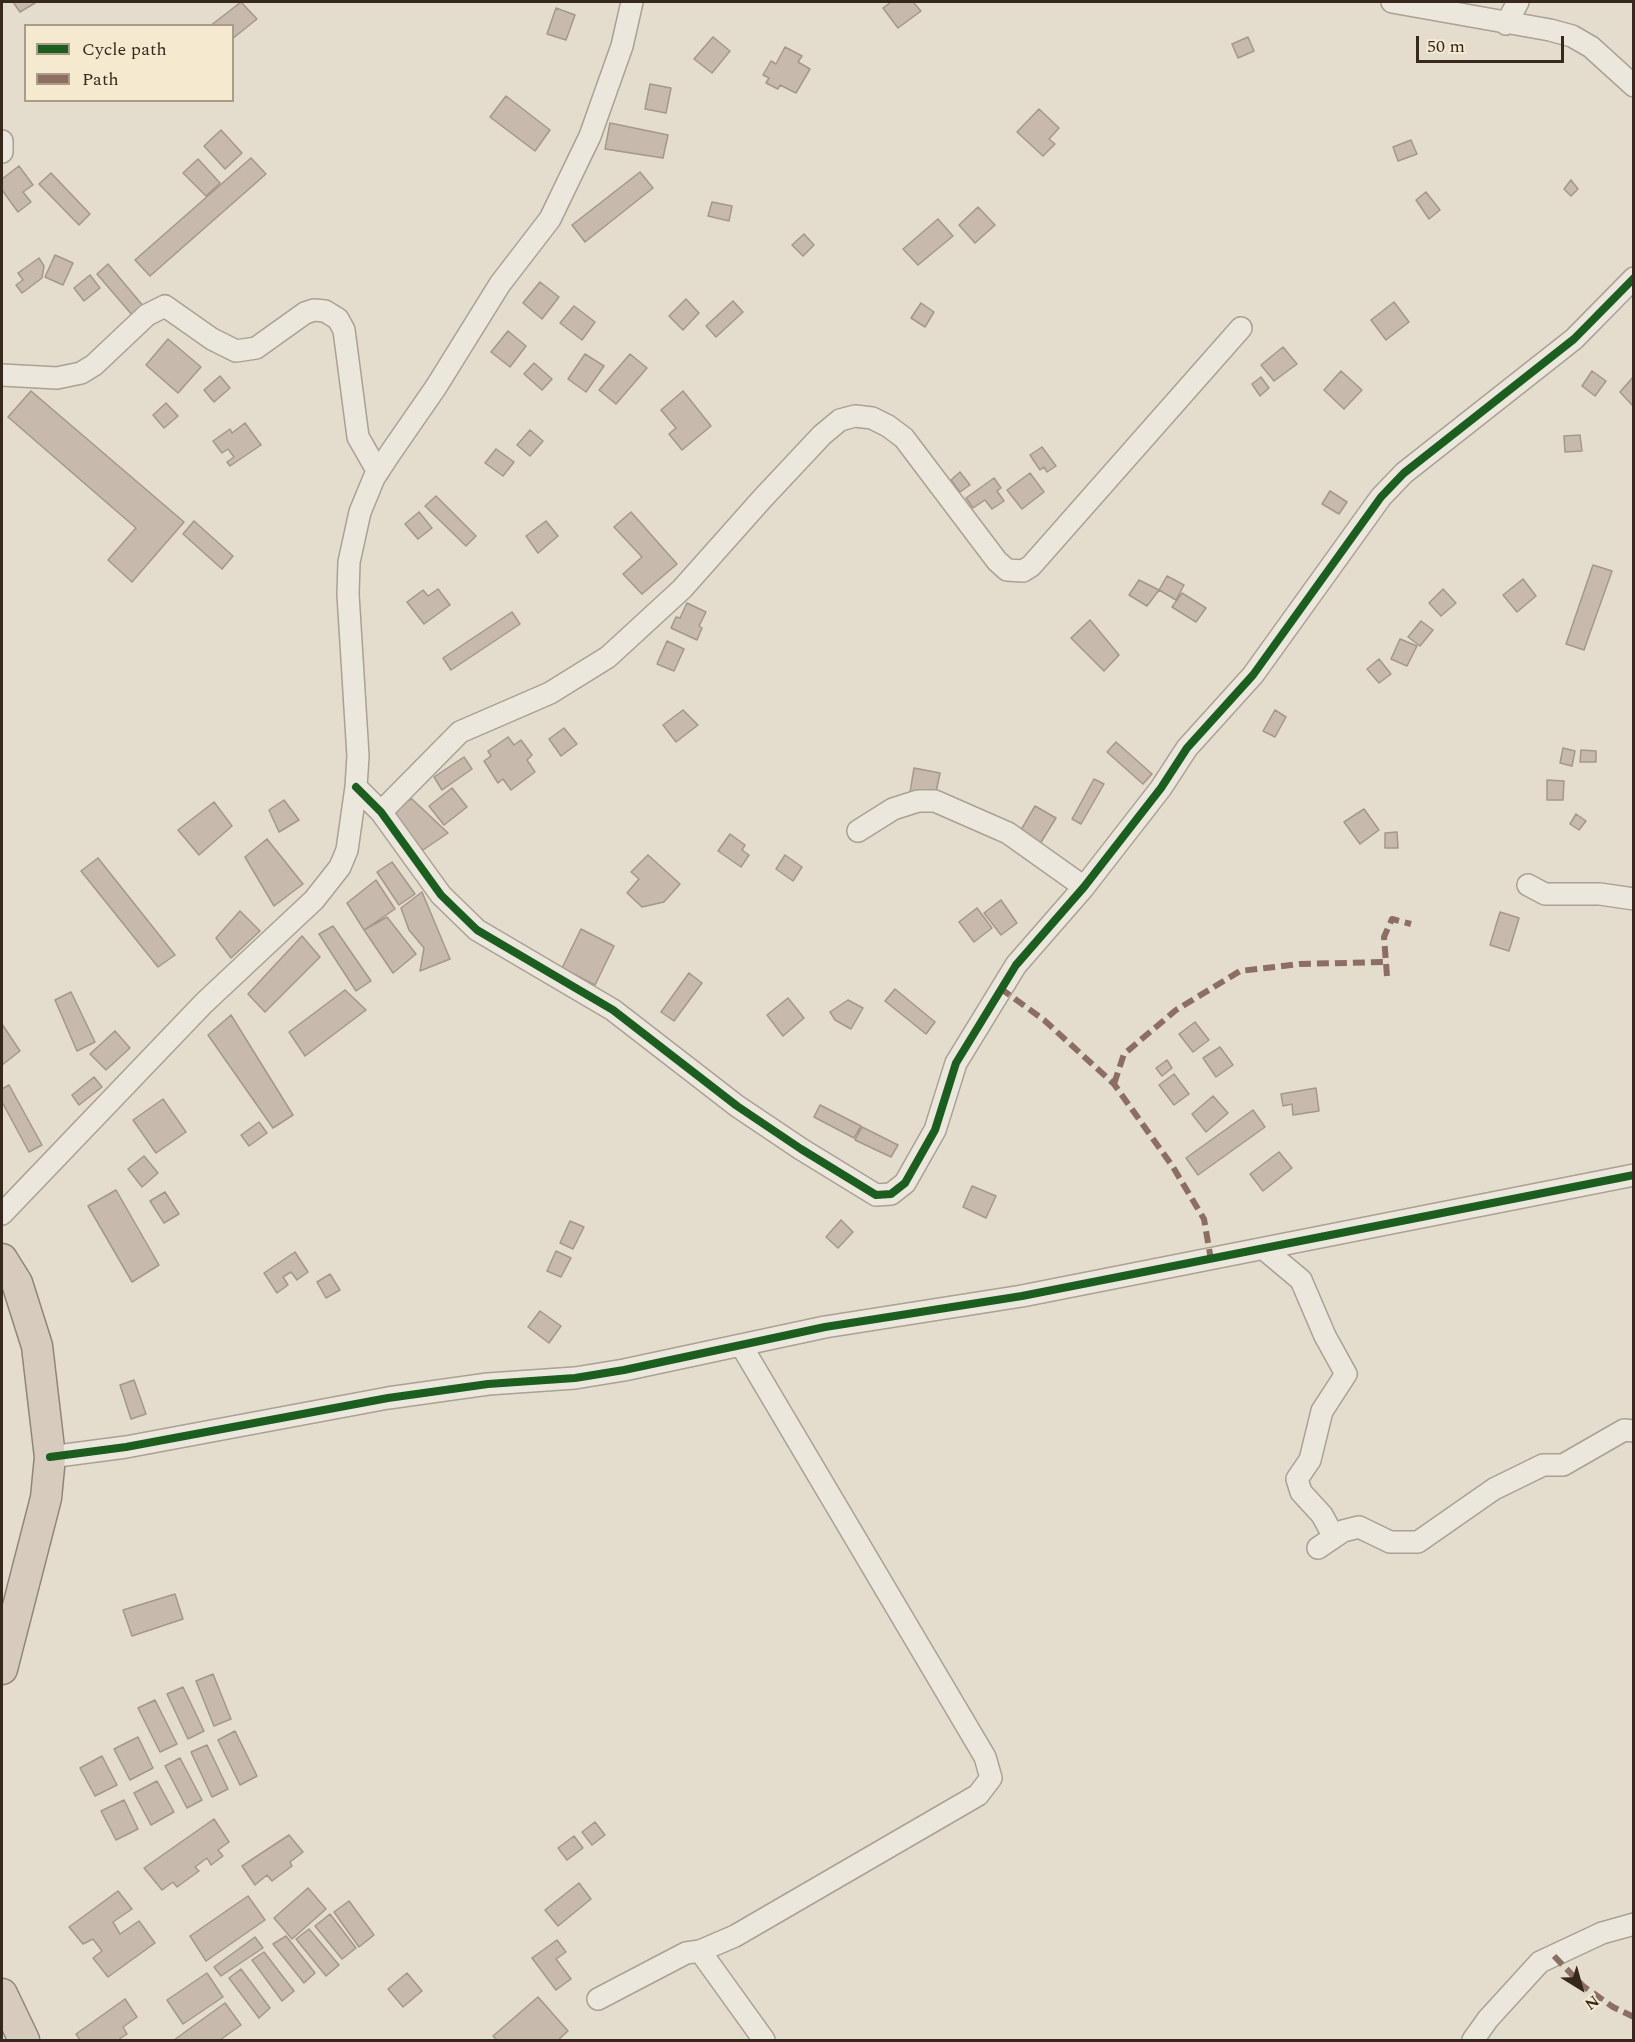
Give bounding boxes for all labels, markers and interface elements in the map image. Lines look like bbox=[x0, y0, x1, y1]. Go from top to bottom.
legend bbox=[24, 24, 234, 102]
scale bar bbox=[1419, 24, 1568, 62]
text: 50 m bbox=[1427, 33, 1465, 60]
text: Cycle path bbox=[82, 36, 167, 63]
text: Path bbox=[82, 66, 119, 93]
north arrow bbox=[1551, 1958, 1611, 2018]
text: N bbox=[1579, 1989, 1604, 2016]

